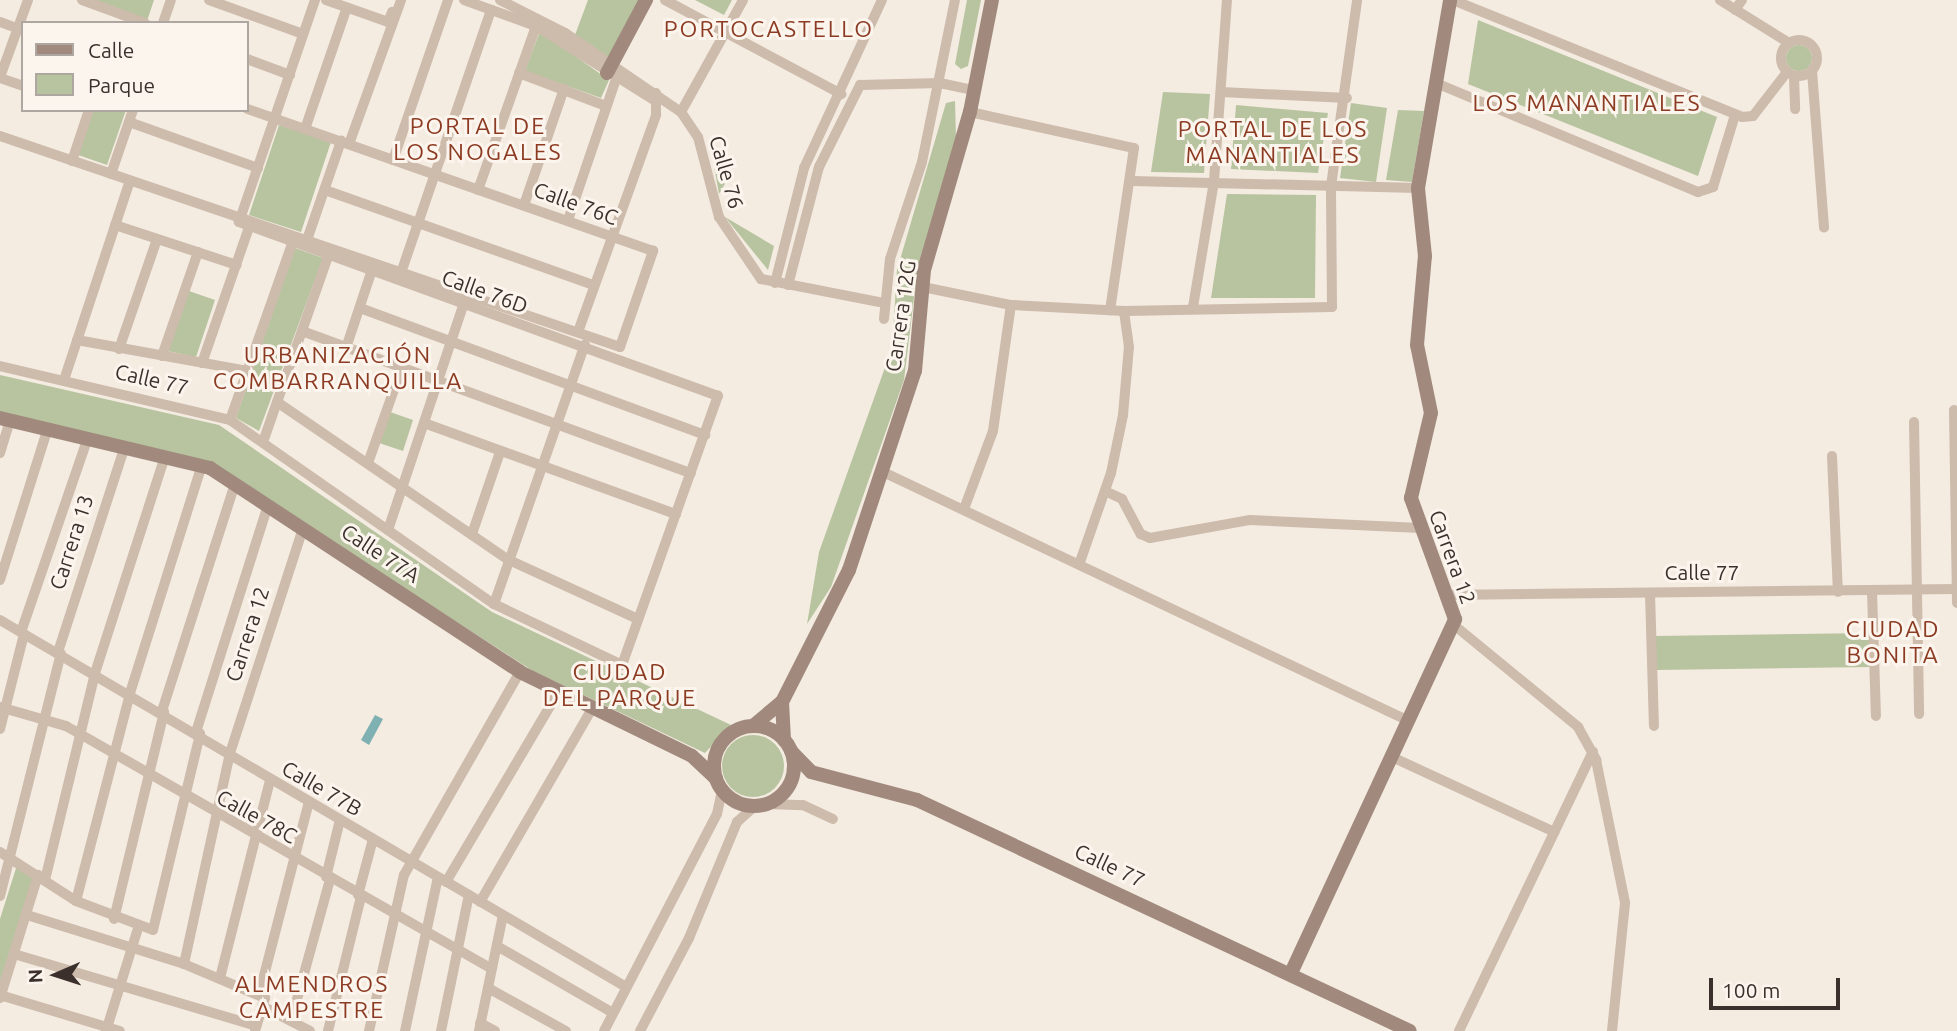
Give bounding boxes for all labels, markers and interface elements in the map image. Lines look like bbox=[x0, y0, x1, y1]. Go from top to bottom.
district label: PORTOCASTELLO bbox=[665, 15, 873, 43]
legend bbox=[21, 21, 248, 112]
text: Calle bbox=[88, 38, 134, 62]
text: Parque bbox=[88, 73, 155, 97]
district label: LOS MANANTIALES bbox=[1474, 89, 1700, 117]
district label: PORTAL DE LOS NOGALES bbox=[395, 112, 561, 166]
district label: PORTAL DE LOS MANANTIALES bbox=[1179, 115, 1367, 169]
street label: Calle 76 bbox=[705, 133, 749, 211]
street label: Calle 76C bbox=[531, 176, 621, 230]
street label: Carrera 12G bbox=[880, 259, 920, 373]
street label: Calle 76D bbox=[439, 264, 531, 318]
district label: URBANIZACIÓN COMBARRANQUILLA bbox=[215, 341, 461, 395]
street label: Calle 77 bbox=[113, 358, 191, 400]
street label: Carrera 13 bbox=[44, 491, 98, 593]
street label: Carrera 12 bbox=[1424, 506, 1482, 608]
street label: Calle 77A bbox=[337, 518, 425, 588]
street label: Calle 77 bbox=[1665, 559, 1739, 585]
street label: Carrera 12 bbox=[220, 583, 274, 685]
district label: CIUDAD BONITA bbox=[1846, 615, 1940, 669]
district label: CIUDAD DEL PARQUE bbox=[544, 658, 696, 712]
street label: Calle 77B bbox=[278, 755, 366, 821]
street label: Calle 78C bbox=[213, 784, 301, 848]
street label: Calle 77 bbox=[1071, 838, 1149, 892]
north arrow bbox=[21, 940, 91, 1010]
scale bar bbox=[1712, 964, 1843, 1008]
text: N bbox=[24, 968, 46, 984]
district label: ALMENDROS CAMPESTRE bbox=[236, 970, 388, 1024]
text: 100 m bbox=[1722, 978, 1780, 1002]

